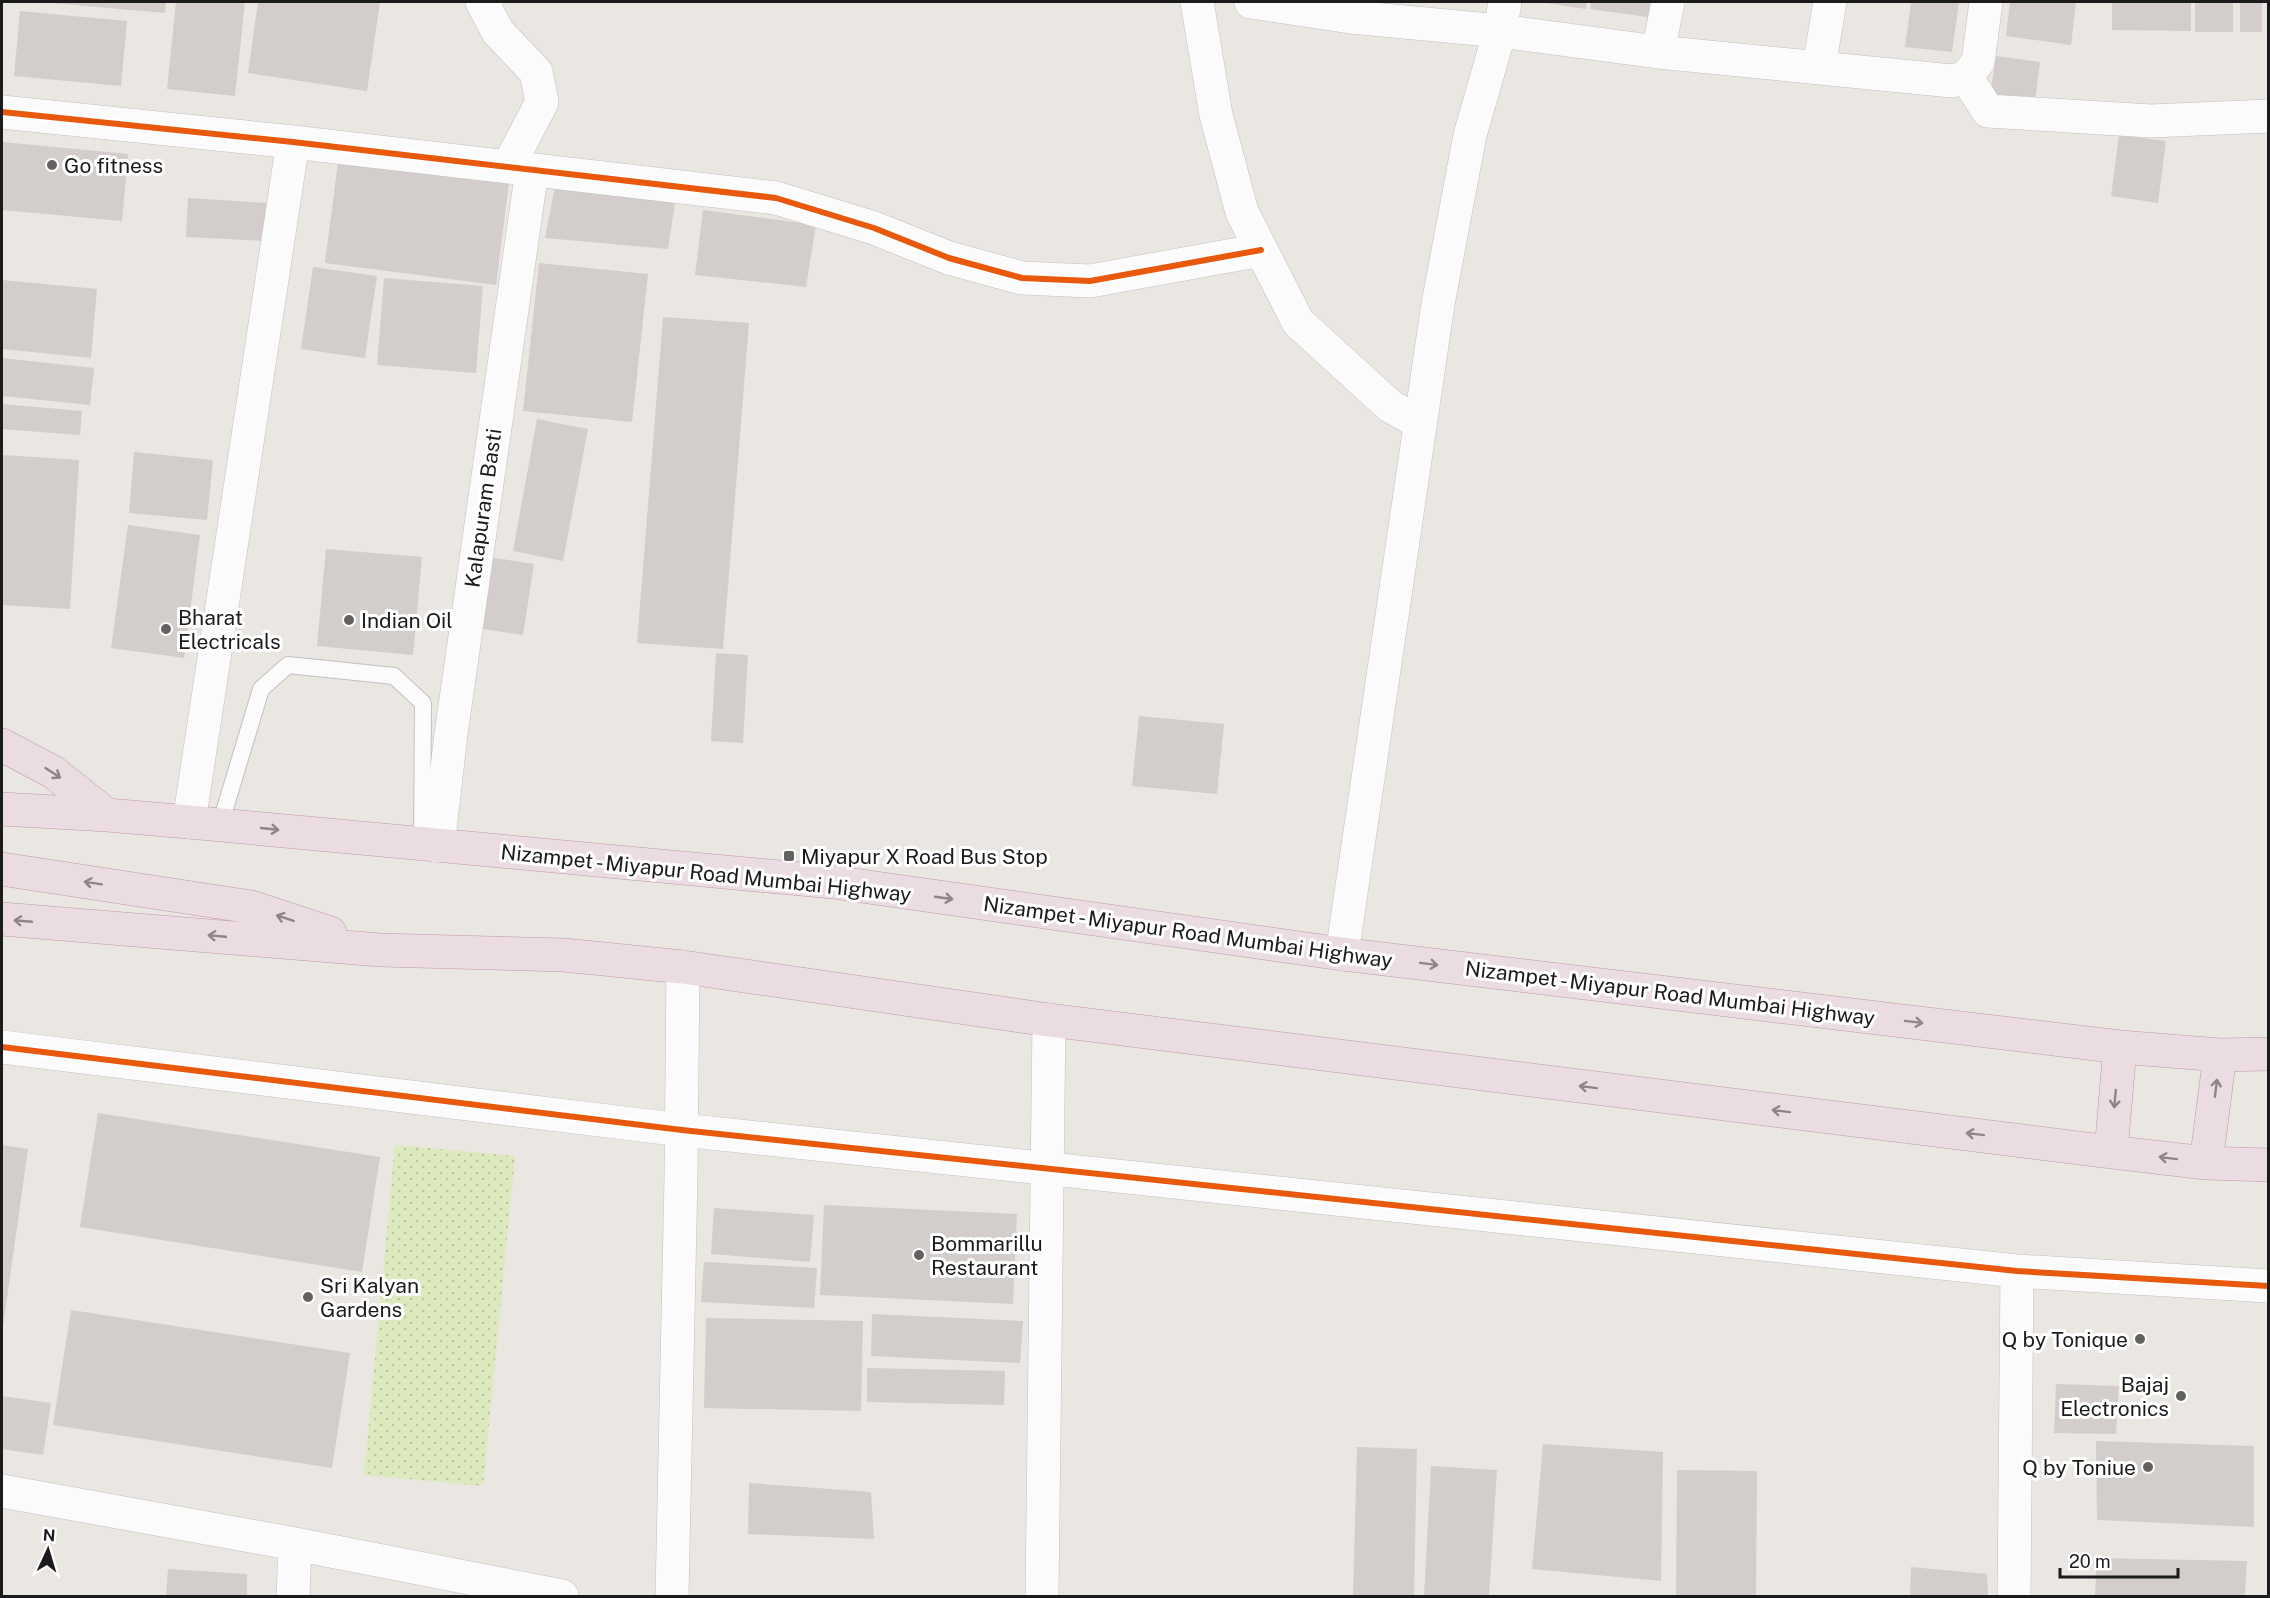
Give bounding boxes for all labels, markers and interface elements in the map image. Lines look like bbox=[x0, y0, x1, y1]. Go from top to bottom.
place label: Go fitness bbox=[64, 153, 163, 178]
marker: Go fitness bbox=[45, 158, 59, 172]
street label: Kalapuram Basti bbox=[459, 427, 507, 589]
place label: Bharat Electricals bbox=[178, 605, 281, 654]
place label: Indian Oil bbox=[361, 608, 453, 633]
marker: Indian Oil bbox=[342, 613, 356, 627]
marker: Bharat Electricals bbox=[159, 622, 173, 636]
one-way arrow bbox=[44, 767, 60, 779]
one-way arrow bbox=[259, 824, 279, 835]
street label: Nizampet - Miyapur Road Mumbai Highway bbox=[499, 839, 913, 907]
place label: Miyapur X Road Bus Stop bbox=[801, 844, 1048, 869]
marker: Miyapur X Road Bus Stop bbox=[782, 849, 796, 863]
one-way arrow bbox=[84, 878, 104, 889]
street label: Nizampet - Miyapur Road Mumbai Highway bbox=[982, 891, 1394, 973]
one-way arrow bbox=[934, 893, 953, 904]
one-way arrow bbox=[276, 912, 295, 923]
one-way arrow bbox=[14, 915, 33, 926]
one-way arrow bbox=[208, 931, 228, 942]
street label: Nizampet - Miyapur Road Mumbai Highway bbox=[1464, 955, 1876, 1031]
one-way arrow bbox=[1418, 959, 1438, 970]
one-way arrow bbox=[1904, 1017, 1923, 1028]
one-way arrow bbox=[2211, 1079, 2222, 1098]
one-way arrow bbox=[1578, 1081, 1598, 1092]
one-way arrow bbox=[2110, 1089, 2121, 1109]
one-way arrow bbox=[1772, 1105, 1792, 1116]
one-way arrow bbox=[1965, 1129, 1985, 1140]
one-way arrow bbox=[2159, 1153, 2179, 1164]
place label: Bommarillu Restaurant bbox=[931, 1231, 1043, 1280]
marker: Bommarillu Restaurant bbox=[912, 1248, 926, 1262]
place label: Sri Kalyan Gardens bbox=[320, 1273, 419, 1322]
marker: Sri Kalyan Gardens bbox=[301, 1290, 315, 1304]
place label: Q by Tonique bbox=[2002, 1327, 2128, 1352]
marker: Q by Tonique bbox=[2133, 1332, 2147, 1346]
place label: Bajaj Electronics bbox=[2060, 1372, 2169, 1421]
marker: Bajaj Electronics bbox=[2174, 1389, 2188, 1403]
place label: Q by Toniue bbox=[2022, 1455, 2136, 1480]
marker: Q by Toniue bbox=[2141, 1460, 2155, 1474]
north arrow bbox=[18, 1520, 78, 1580]
text: N bbox=[42, 1526, 56, 1545]
scale bar bbox=[2060, 1541, 2178, 1579]
text: 20 m bbox=[2069, 1551, 2111, 1572]

